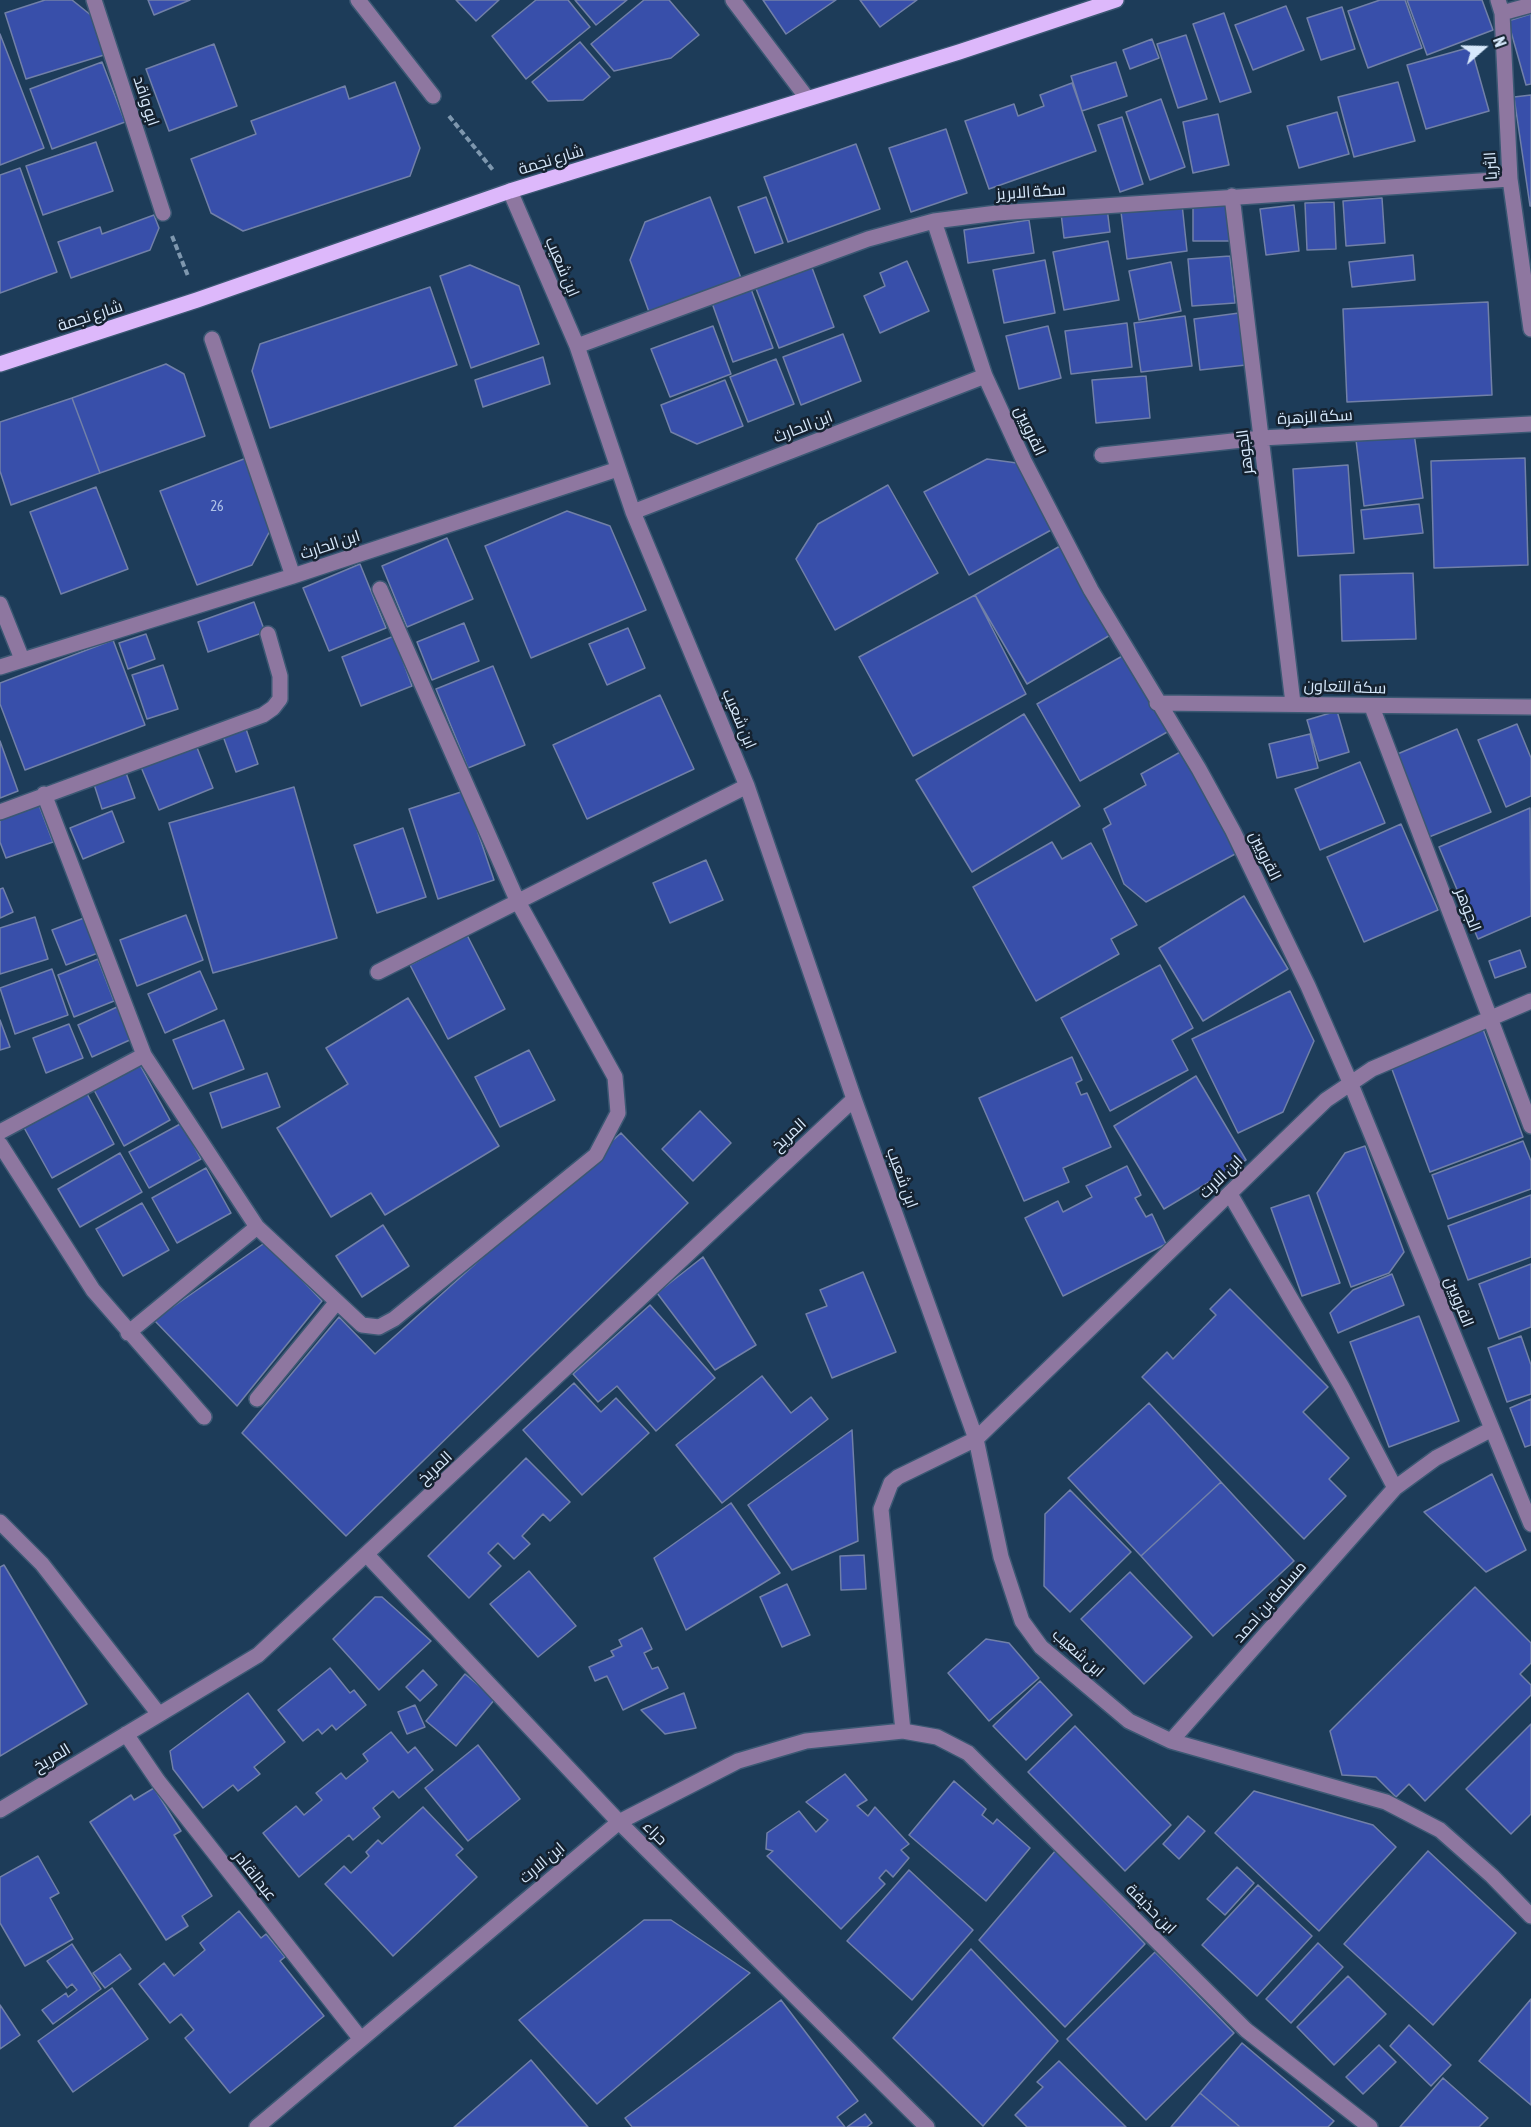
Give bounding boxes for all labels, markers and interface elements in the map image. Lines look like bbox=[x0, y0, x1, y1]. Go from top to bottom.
north arrow bbox=[1453, 18, 1513, 78]
text: N bbox=[1490, 34, 1510, 49]
street label: ابو واقد bbox=[129, 74, 163, 128]
street label: شارع نجمة bbox=[516, 141, 586, 179]
street label: الثريا bbox=[1480, 151, 1502, 181]
street label: سكة الابريز bbox=[996, 180, 1066, 204]
street label: ابن شعيب bbox=[541, 234, 583, 300]
street label: شارع نجمة bbox=[55, 296, 125, 336]
street label: القرويين bbox=[1010, 403, 1050, 459]
street label: سكة الزهرة bbox=[1277, 405, 1353, 429]
street label: ابن الحارث bbox=[771, 407, 835, 447]
street label: الجوهر bbox=[1233, 428, 1257, 476]
house number: 26 bbox=[210, 499, 224, 515]
street label: ابن الحارث bbox=[298, 526, 362, 564]
street label: سكة التعاون bbox=[1303, 676, 1387, 698]
street label: ابن شعيب bbox=[718, 686, 760, 752]
street label: القرويين bbox=[1245, 828, 1285, 884]
street label: الجوهر bbox=[1451, 885, 1485, 935]
street label: المريخ bbox=[768, 1114, 810, 1156]
street label: ابن شعيب bbox=[882, 1145, 922, 1211]
street label: ابن الارت bbox=[1195, 1152, 1247, 1202]
street label: القرويين bbox=[1440, 1274, 1478, 1330]
street label: المريخ bbox=[414, 1447, 456, 1489]
street label: مسلمة بن احمد bbox=[1230, 1557, 1310, 1647]
street label: ابن شعيب bbox=[1048, 1625, 1108, 1681]
street label: المريخ bbox=[30, 1739, 74, 1777]
street label: حراء bbox=[639, 1817, 671, 1849]
street label: ابن الارت bbox=[515, 1838, 569, 1888]
street label: عبدالقادر bbox=[229, 1847, 281, 1905]
street label: ابن حذيفة bbox=[1122, 1880, 1180, 1938]

